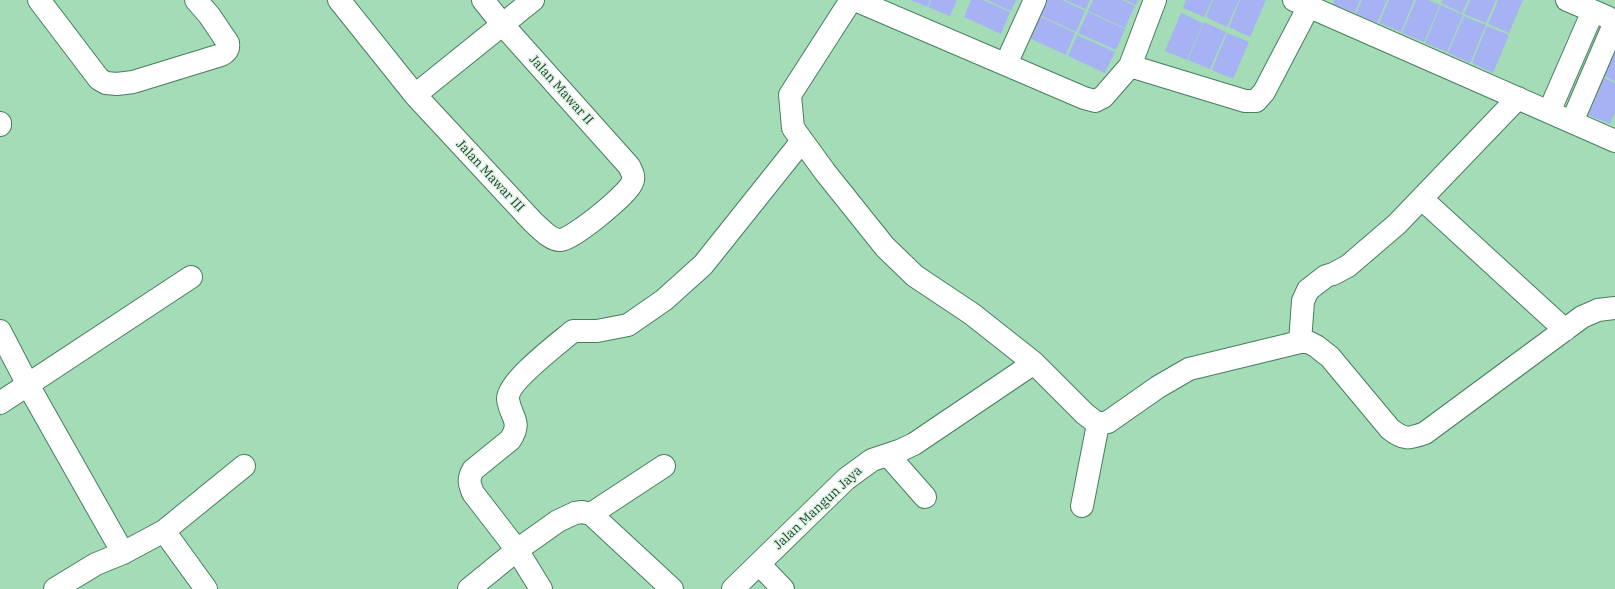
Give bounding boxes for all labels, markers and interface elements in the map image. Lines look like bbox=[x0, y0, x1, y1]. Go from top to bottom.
street label: Jalan Mawar II bbox=[526, 52, 596, 128]
street label: Jalan Mawar III bbox=[453, 137, 527, 215]
street label: Jalan Mangun Jaya bbox=[771, 463, 865, 553]

